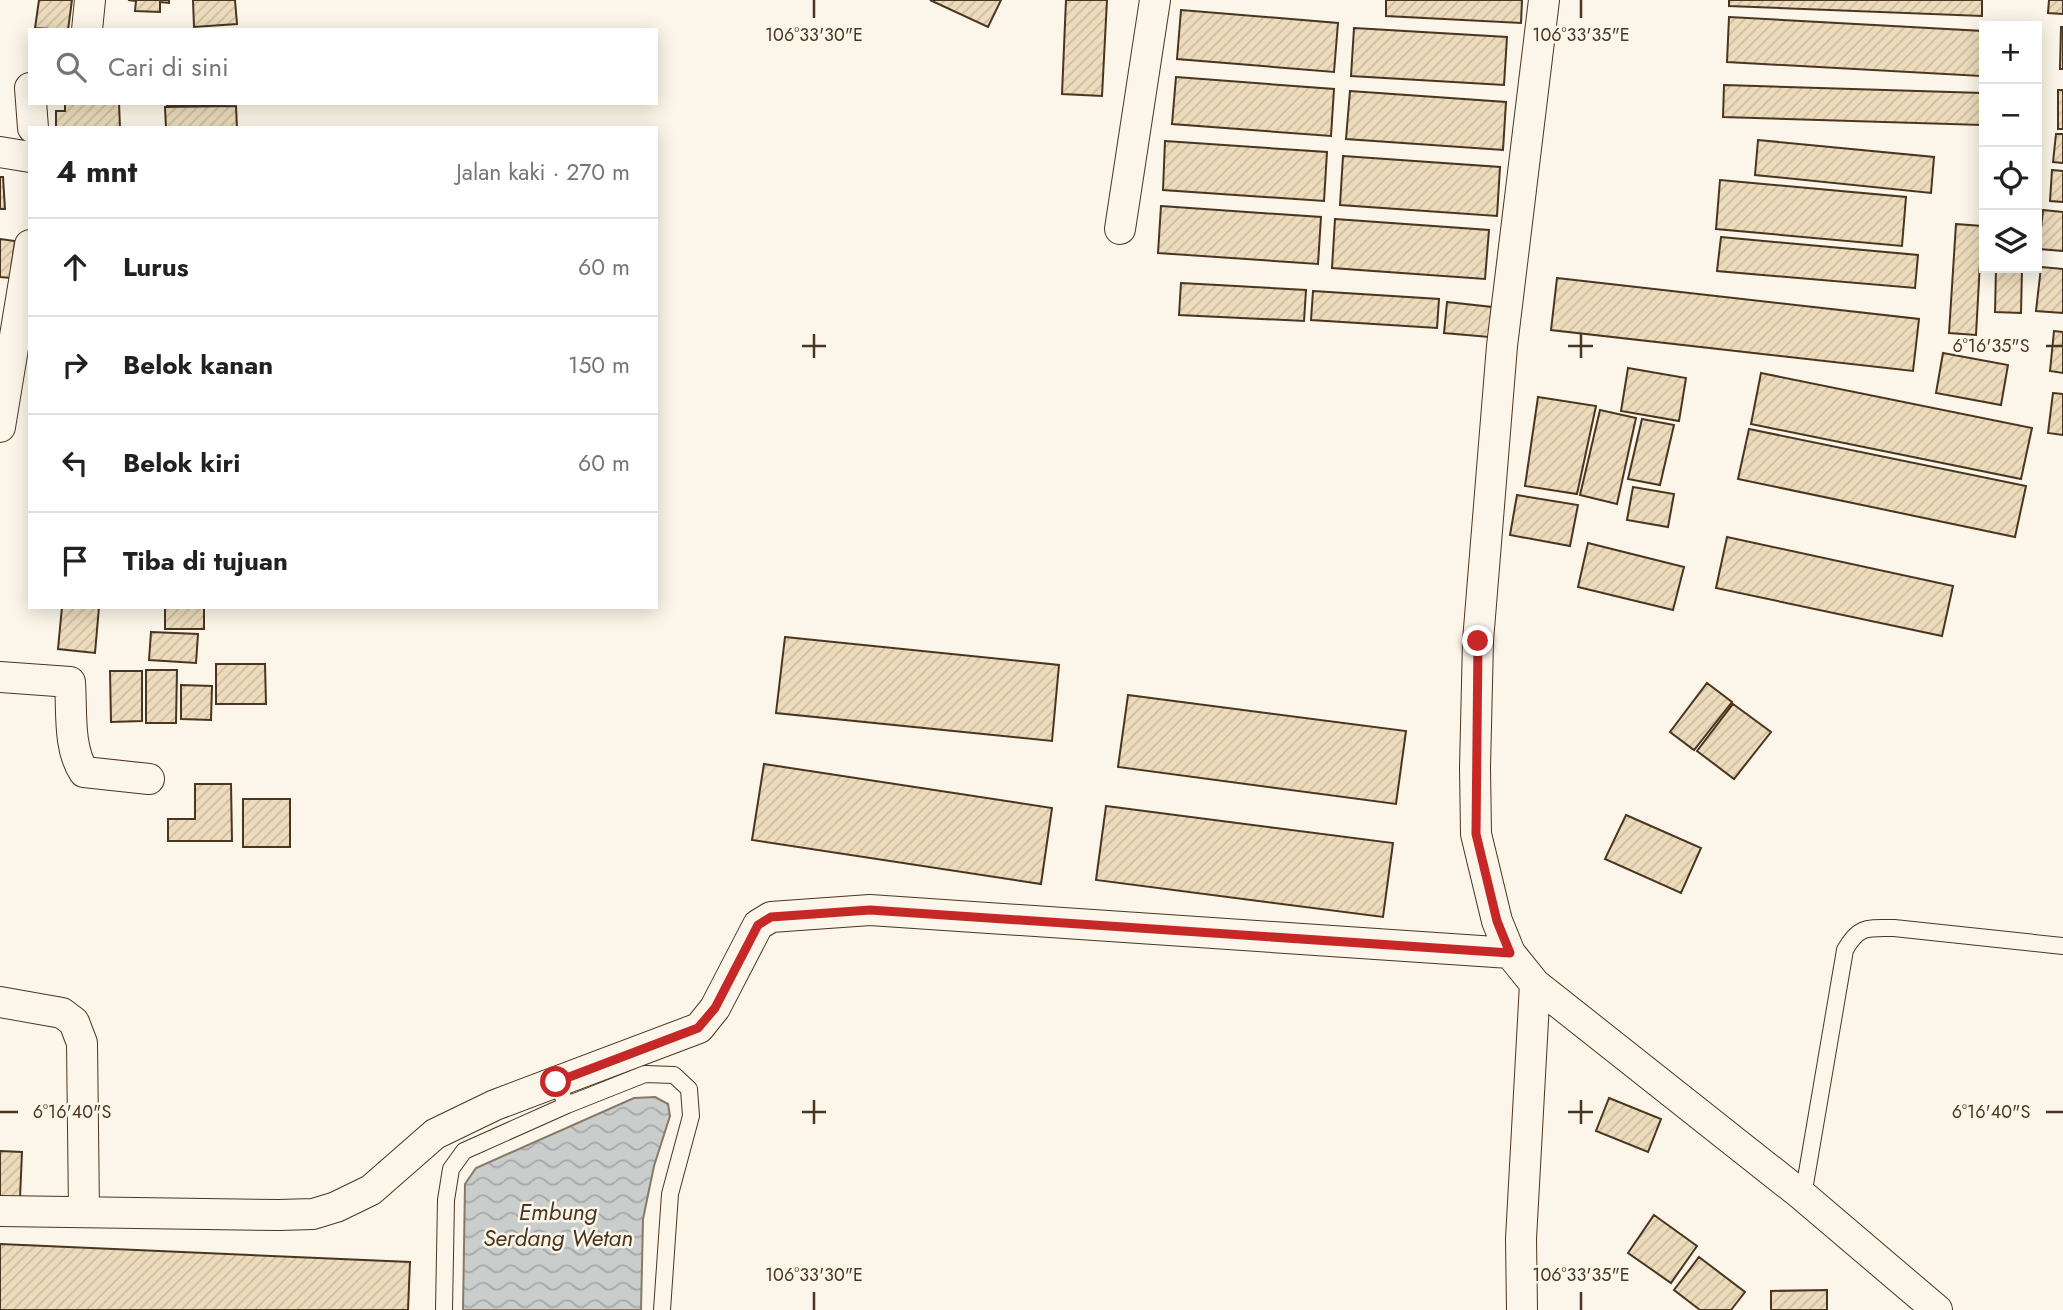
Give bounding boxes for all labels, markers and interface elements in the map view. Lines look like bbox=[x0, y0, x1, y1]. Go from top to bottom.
map controls bbox=[1979, 21, 2042, 273]
button: + bbox=[1979, 21, 2042, 84]
text: 106°33'30"E bbox=[765, 22, 863, 48]
text: 106°33'35"E bbox=[1532, 22, 1630, 48]
search box bbox=[28, 28, 658, 105]
icon: search bbox=[52, 48, 90, 86]
text: Cari di sini bbox=[108, 48, 229, 86]
button: − bbox=[1979, 84, 2042, 147]
button: locate bbox=[1979, 147, 2042, 210]
text: 4 mnt bbox=[56, 150, 137, 193]
text: Jalan kaki · 270 m bbox=[456, 155, 630, 189]
button: layers bbox=[1979, 210, 2042, 273]
icon: ahead bbox=[56, 248, 94, 286]
text: Lurus bbox=[123, 248, 189, 286]
text: 60 m bbox=[578, 250, 630, 284]
text: 6°16'35"S bbox=[1952, 333, 2030, 359]
icon: right bbox=[56, 346, 94, 384]
text: Belok kanan bbox=[123, 346, 273, 384]
text: 150 m bbox=[568, 348, 630, 382]
icon: left bbox=[56, 444, 94, 482]
text: Belok kiri bbox=[123, 444, 240, 482]
text: 60 m bbox=[578, 446, 630, 480]
icon: arrive bbox=[56, 542, 94, 580]
text: Tiba di tujuan bbox=[123, 542, 288, 580]
route end bbox=[1462, 625, 1493, 656]
route start bbox=[540, 1066, 571, 1097]
text: 6°16'40"S bbox=[33, 1099, 111, 1125]
text: 6°16'40"S bbox=[1952, 1099, 2030, 1125]
water label: Embung Serdang Wetan bbox=[483, 1195, 633, 1255]
text: 106°33'30"E bbox=[765, 1262, 863, 1288]
text: 106°33'35"E bbox=[1532, 1262, 1630, 1288]

